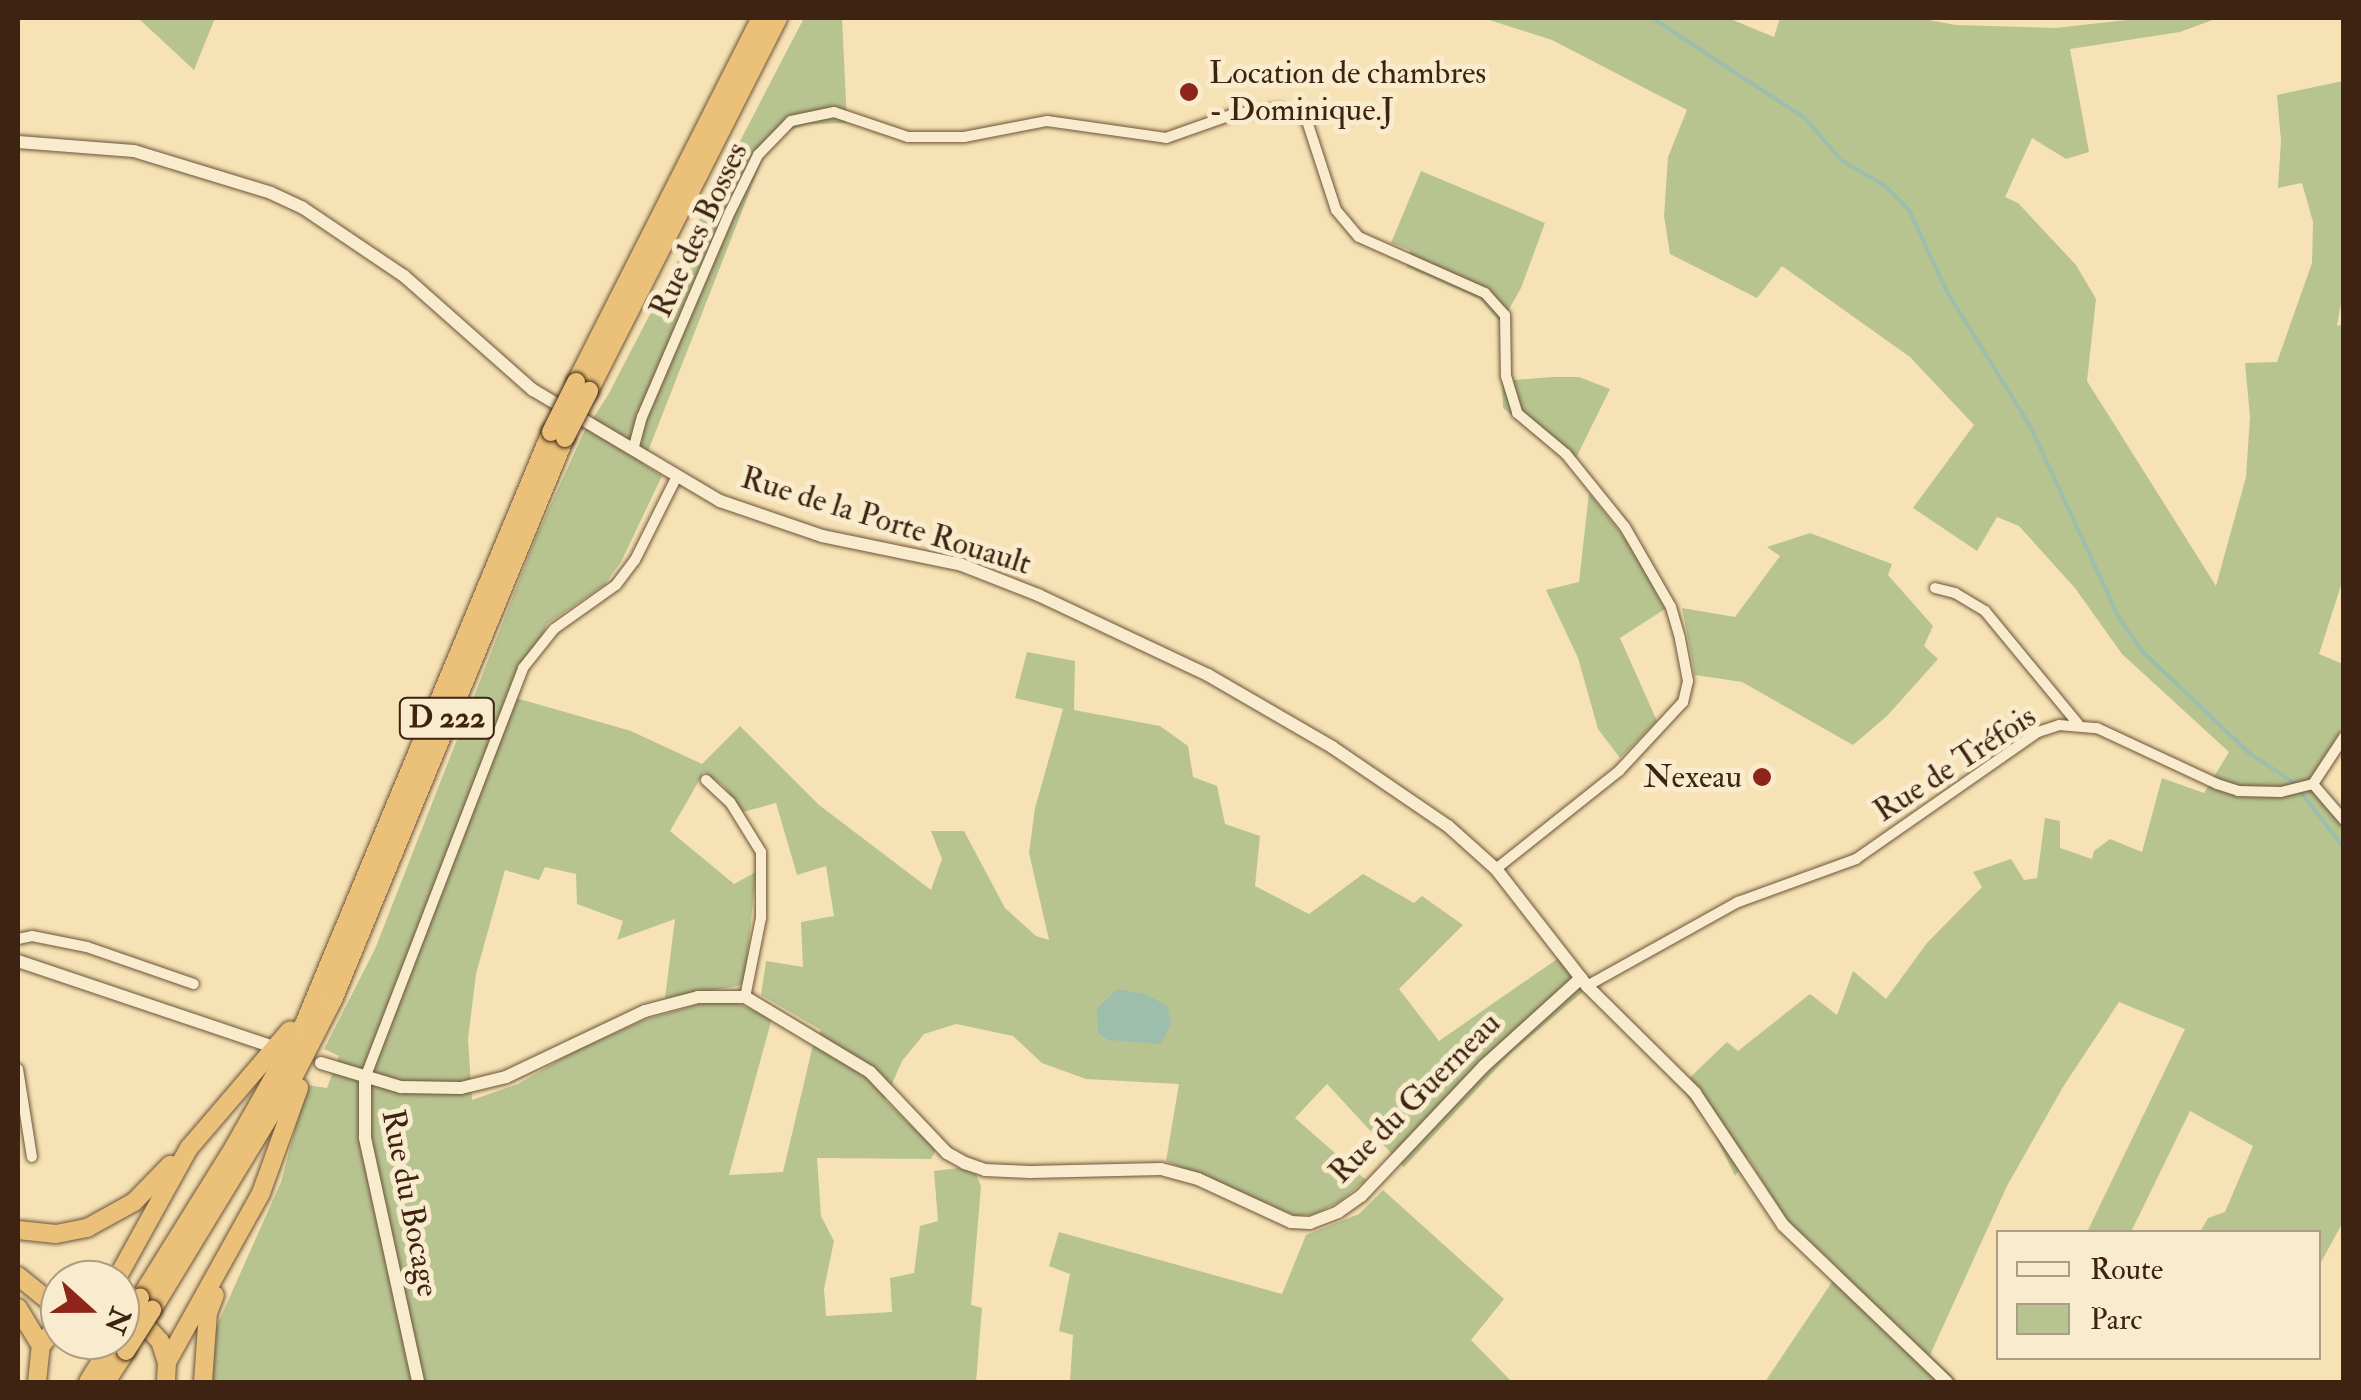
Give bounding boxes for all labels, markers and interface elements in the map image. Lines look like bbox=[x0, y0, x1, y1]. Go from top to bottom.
place label: Location de chambres - Dominique.J bbox=[1209, 55, 1486, 130]
marker: Location de chambres - Dominique.J bbox=[1178, 81, 1200, 103]
street label: Rue des Bosses bbox=[642, 136, 756, 324]
street label: Rue de la Porte Rouault bbox=[736, 459, 1036, 583]
road number: D 222 bbox=[397, 693, 497, 743]
street label: Rue de Tréfois bbox=[1867, 697, 2043, 831]
place label: Nexeau bbox=[1644, 758, 1742, 796]
marker: Nexeau bbox=[1751, 766, 1773, 788]
street label: Rue du Guerneau bbox=[1321, 1004, 1509, 1192]
street label: Rue du Bocage bbox=[373, 1106, 447, 1300]
legend bbox=[1996, 1230, 2321, 1360]
text: Route bbox=[2090, 1251, 2163, 1288]
north arrow bbox=[40, 1260, 140, 1360]
text: Parc bbox=[2090, 1301, 2142, 1338]
text: N bbox=[96, 1302, 137, 1338]

